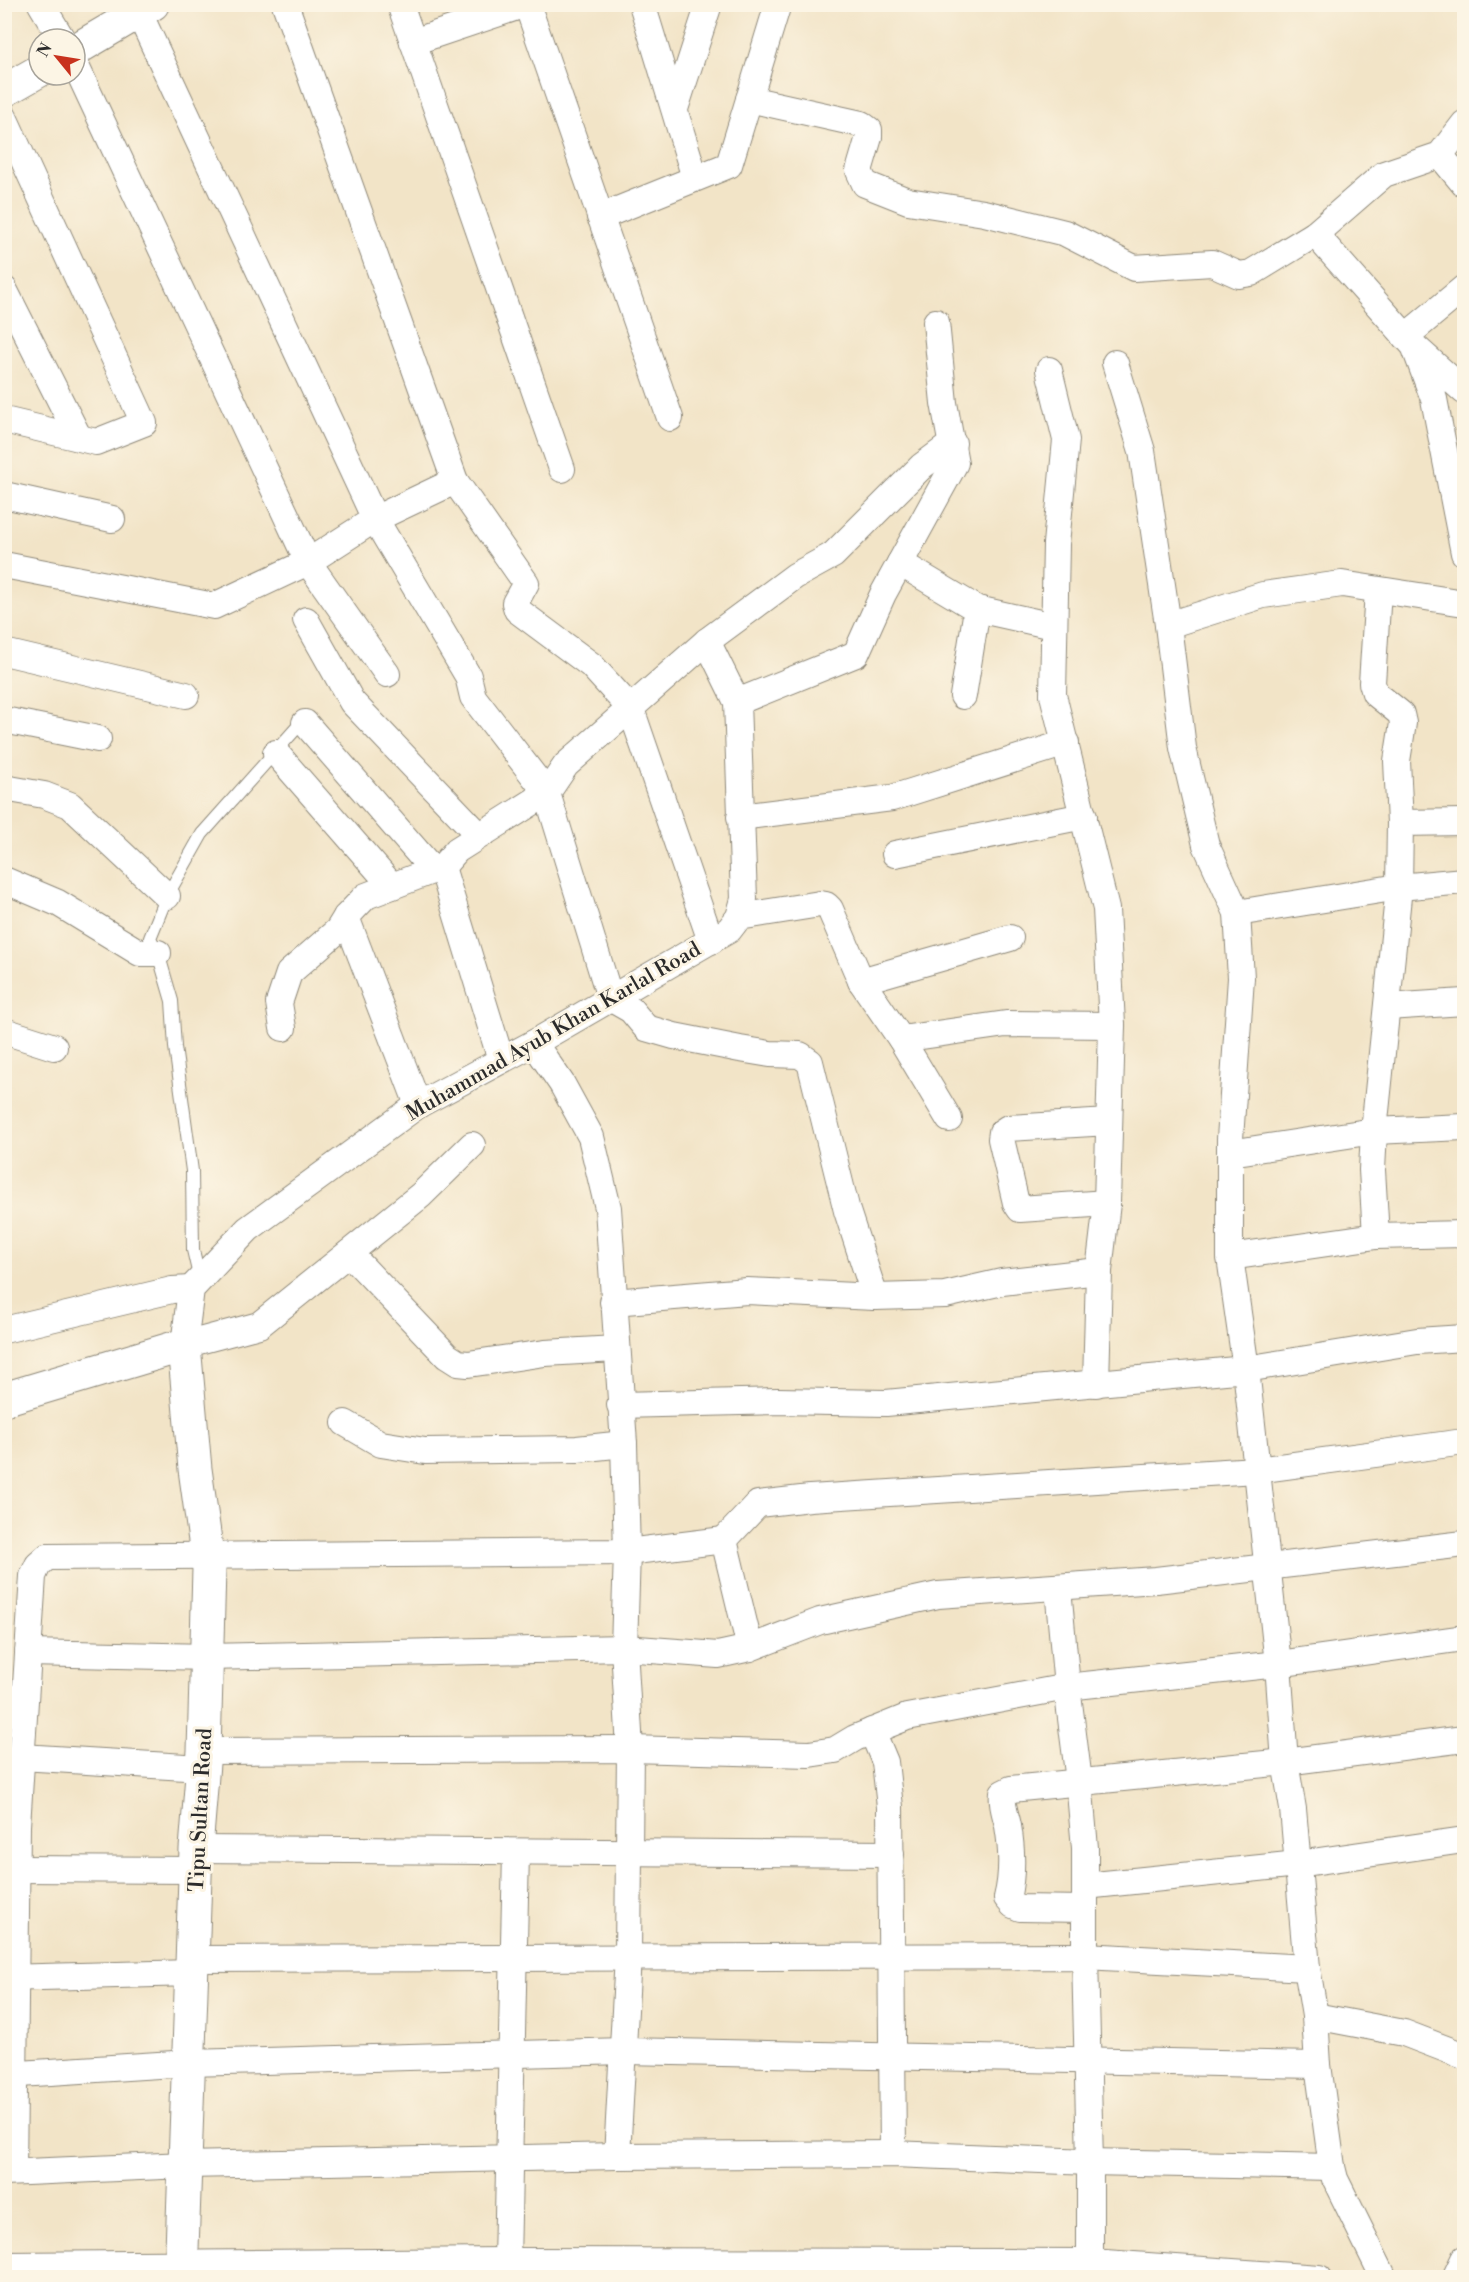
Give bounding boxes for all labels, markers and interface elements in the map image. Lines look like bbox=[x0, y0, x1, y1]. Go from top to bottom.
north arrow bbox=[27, 27, 87, 87]
text: N bbox=[33, 39, 57, 60]
street label: Muhammad Ayub Khan Karlal Road bbox=[402, 937, 706, 1127]
street label: Tipu Sultan Road bbox=[184, 1727, 218, 1893]

